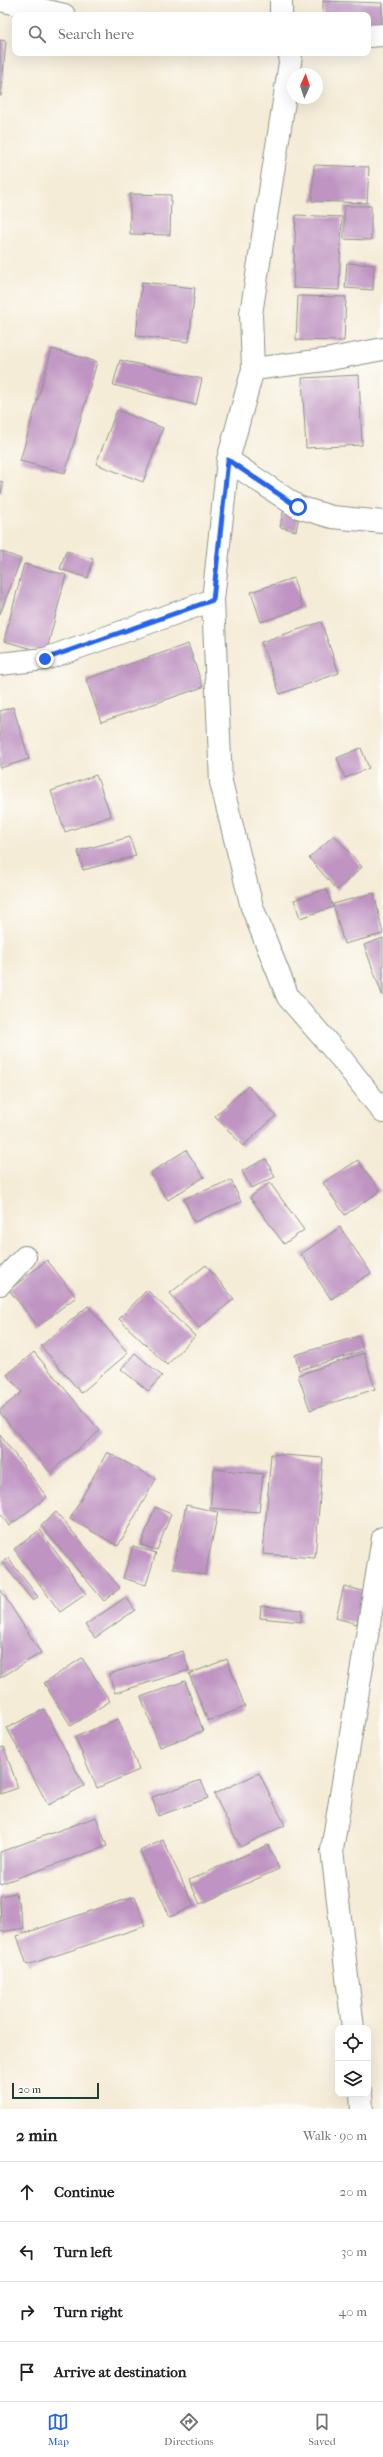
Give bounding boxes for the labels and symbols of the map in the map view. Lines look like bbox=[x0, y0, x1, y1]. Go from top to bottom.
north arrow bbox=[287, 68, 323, 104]
route start bbox=[289, 498, 307, 516]
route end bbox=[36, 650, 54, 668]
scale bar bbox=[12, 2081, 99, 2100]

